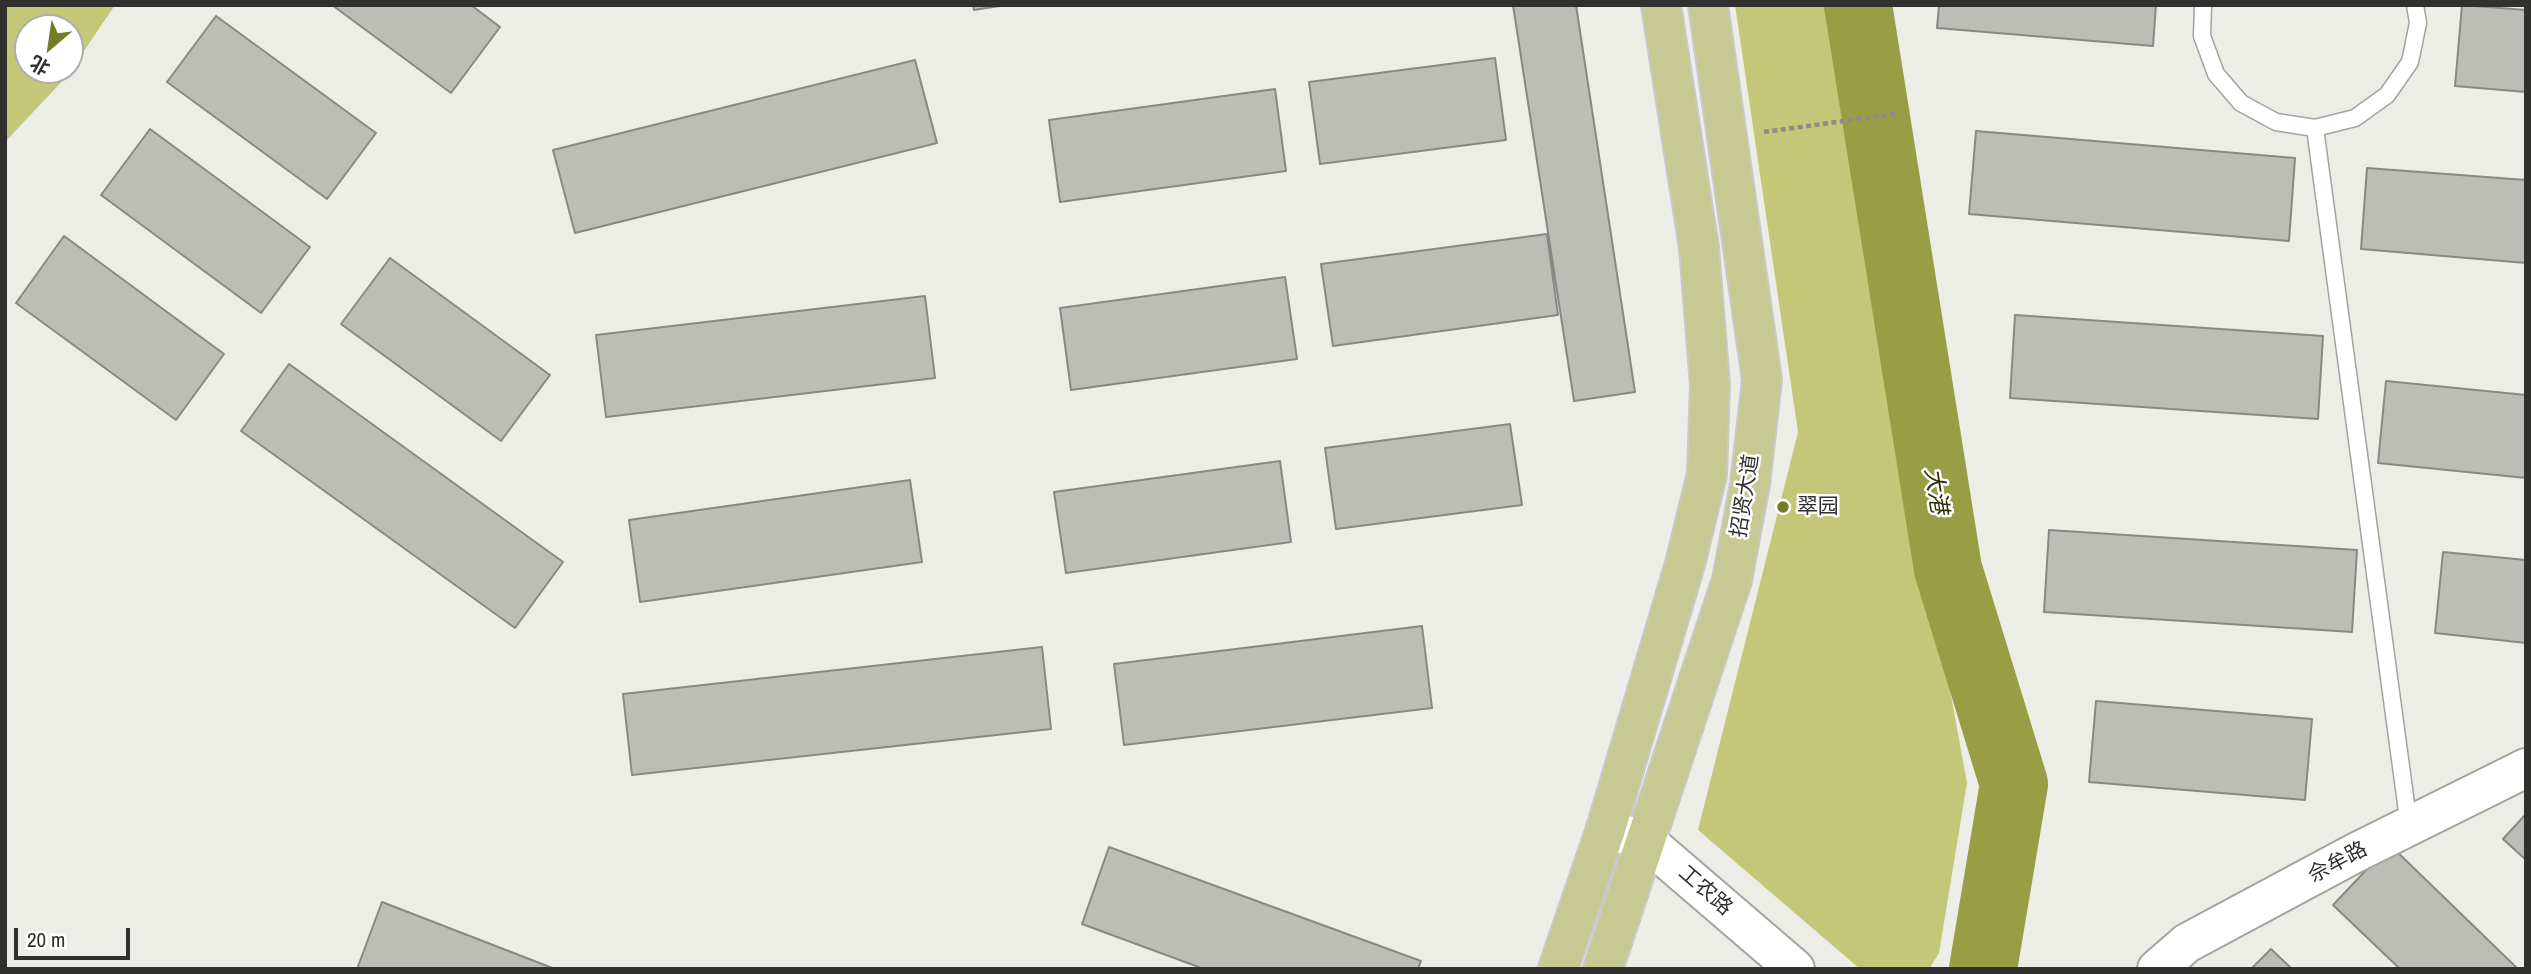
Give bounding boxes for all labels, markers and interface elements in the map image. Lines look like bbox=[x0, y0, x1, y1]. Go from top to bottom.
north arrow bbox=[14, 14, 84, 84]
text: 北 bbox=[25, 50, 54, 82]
street label: 招贤大道 bbox=[1727, 453, 1765, 539]
water label: 大港 bbox=[1918, 466, 1952, 516]
place label: 翠园 bbox=[1797, 494, 1839, 520]
marker: 翠园 bbox=[1775, 499, 1791, 515]
street label: 佘牟路 bbox=[2304, 837, 2372, 889]
street label: 工农路 bbox=[1673, 861, 1737, 921]
scale bar bbox=[18, 914, 133, 958]
text: 20 m bbox=[27, 925, 65, 954]

